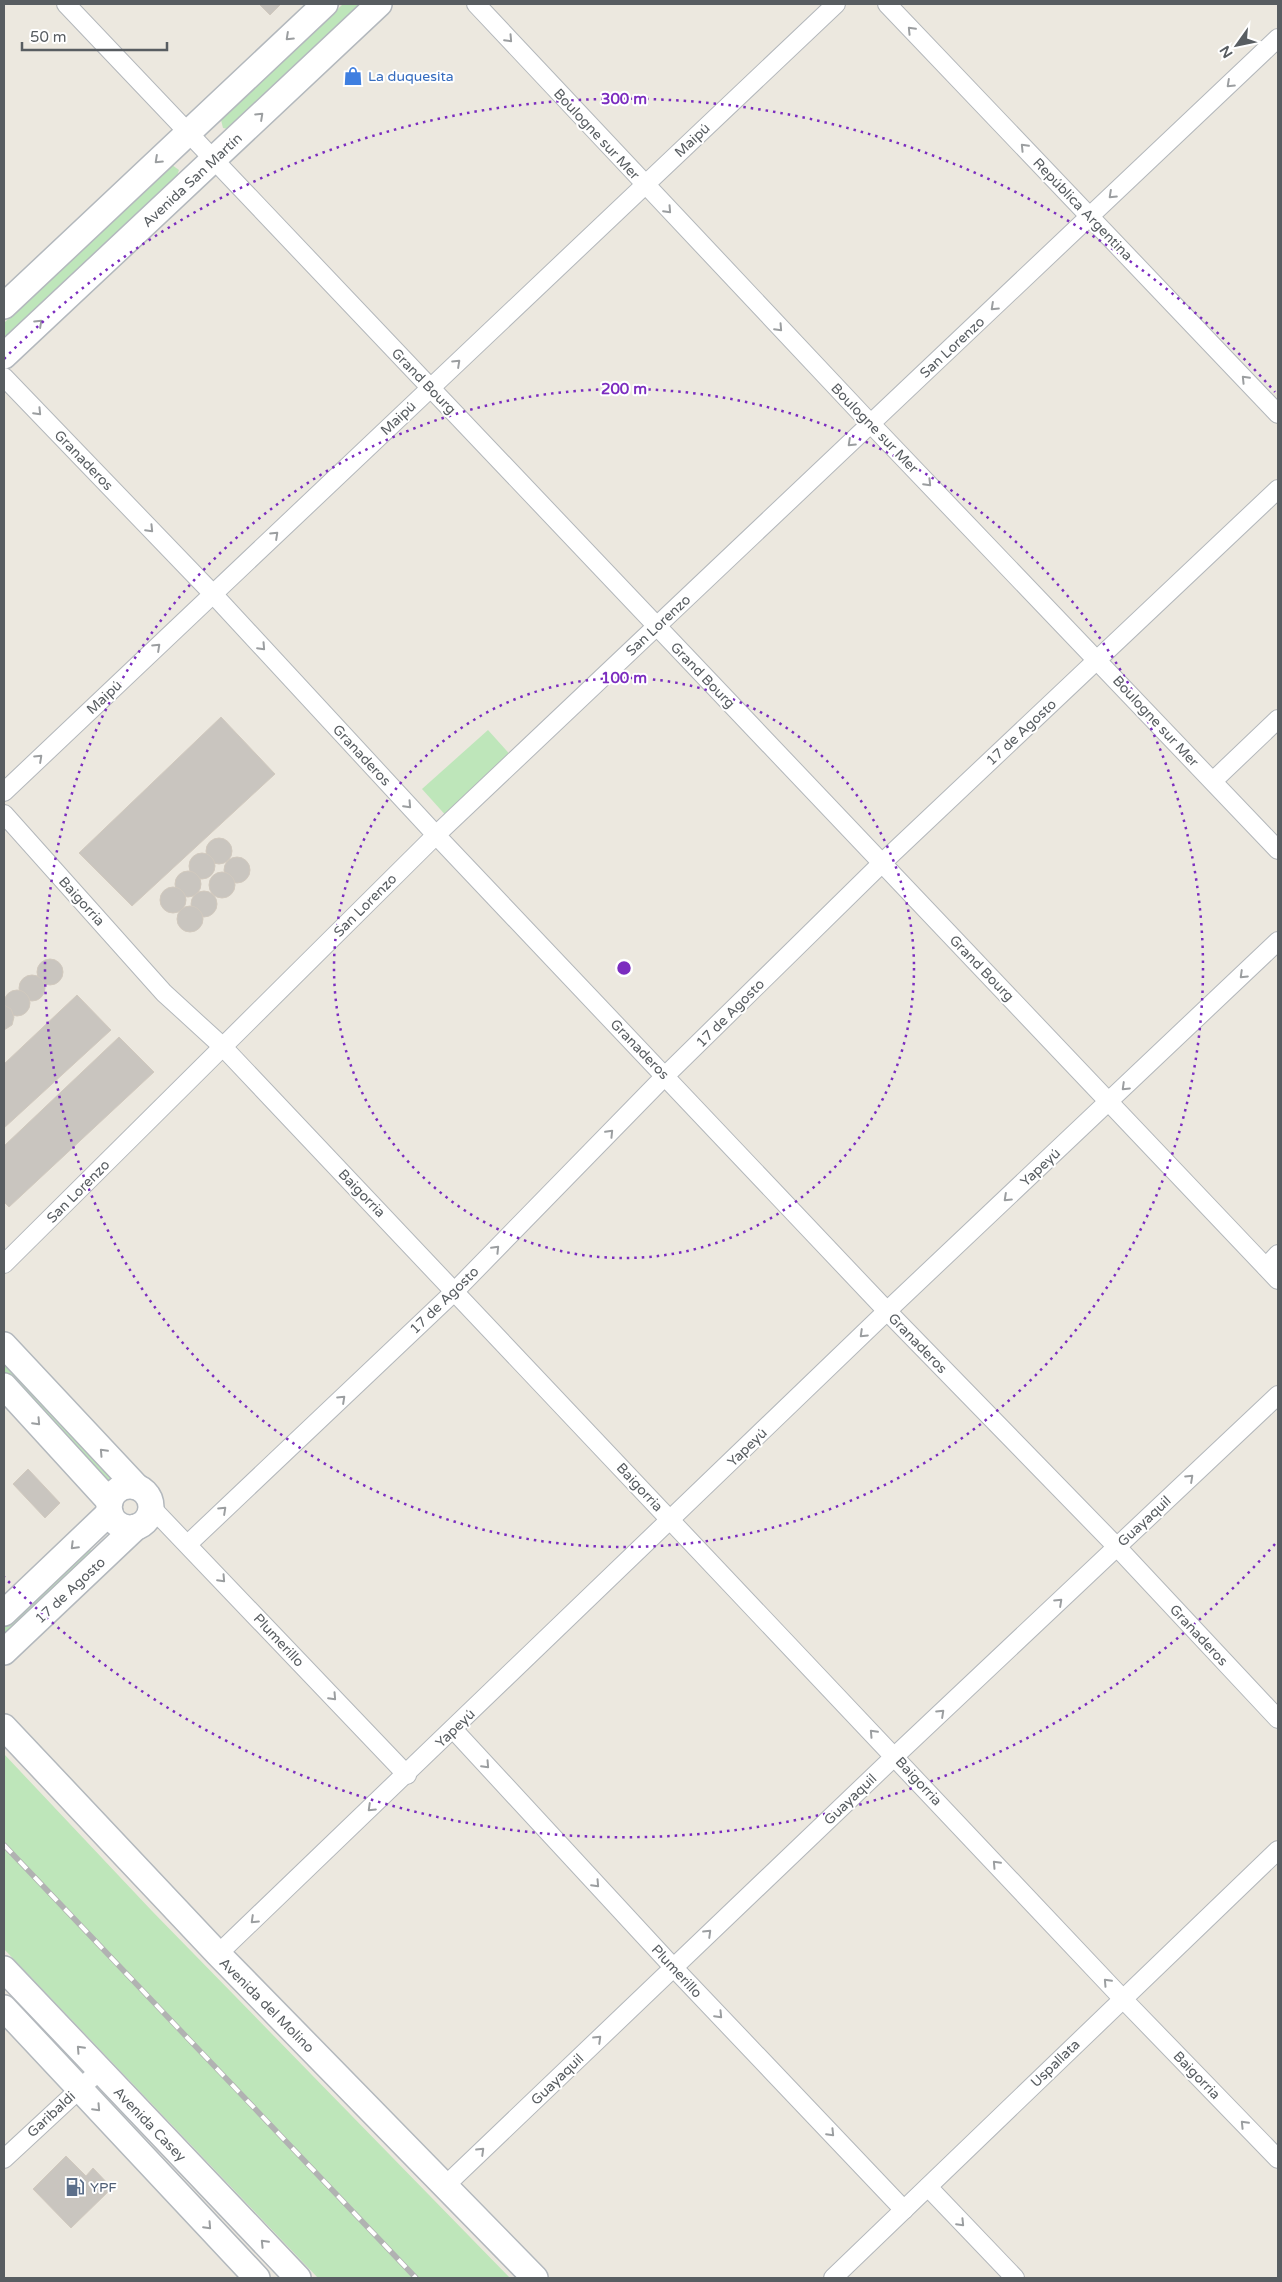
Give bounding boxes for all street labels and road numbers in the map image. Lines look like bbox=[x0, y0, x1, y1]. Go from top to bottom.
street label: Boulogne sur Mer bbox=[550, 85, 644, 184]
street label: Maipú bbox=[671, 120, 714, 161]
street label: Avenida San Martín bbox=[139, 130, 246, 231]
street label: República Argentina bbox=[1029, 155, 1136, 264]
street label: San Lorenzo bbox=[916, 313, 988, 382]
street label: Grand Bourg bbox=[388, 345, 459, 418]
street label: Boulogne sur Mer bbox=[827, 380, 922, 477]
street label: Maipú bbox=[377, 398, 420, 439]
street label: Granaderos bbox=[51, 427, 117, 494]
street label: San Lorenzo bbox=[622, 591, 694, 660]
street label: Grand Bourg bbox=[667, 639, 738, 712]
street label: Boulogne sur Mer bbox=[1109, 672, 1203, 771]
street label: Maipú bbox=[83, 677, 126, 718]
street label: 17 de Agosto bbox=[983, 696, 1060, 769]
street label: Granaderos bbox=[329, 721, 394, 790]
street label: San Lorenzo bbox=[330, 870, 400, 940]
street label: Baigorria bbox=[55, 873, 108, 929]
street label: Grand Bourg bbox=[946, 932, 1017, 1005]
street label: 17 de Agosto bbox=[693, 976, 768, 1051]
street label: Granaderos bbox=[607, 1016, 673, 1083]
street label: Yapeyú bbox=[1017, 1145, 1064, 1190]
street label: San Lorenzo bbox=[43, 1156, 113, 1226]
street label: Baigorria bbox=[335, 1166, 389, 1221]
street label: 17 de Agosto bbox=[406, 1263, 483, 1338]
street label: Granaderos bbox=[885, 1310, 951, 1377]
street label: Yapeyú bbox=[724, 1424, 771, 1470]
street label: Baigorria bbox=[613, 1459, 666, 1515]
street label: Guayaquil bbox=[1114, 1492, 1174, 1550]
street label: 17 de Agosto bbox=[32, 1554, 109, 1627]
street label: Granaderos bbox=[1166, 1601, 1231, 1670]
street label: Plumerillo bbox=[250, 1610, 308, 1670]
street label: Yapeyú bbox=[432, 1705, 479, 1751]
street label: Baigorria bbox=[892, 1753, 945, 1809]
street label: Guayaquil bbox=[821, 1770, 880, 1829]
street label: Plumerillo bbox=[648, 1941, 706, 2001]
street label: Avenida del Molino bbox=[216, 1954, 318, 2056]
street label: Uspallata bbox=[1027, 2036, 1083, 2091]
street label: Baigorria bbox=[1170, 2048, 1224, 2103]
street label: Guayaquil bbox=[528, 2050, 587, 2109]
street label: Avenida Casey bbox=[110, 2083, 190, 2166]
street label: Garibaldi bbox=[24, 2088, 79, 2141]

